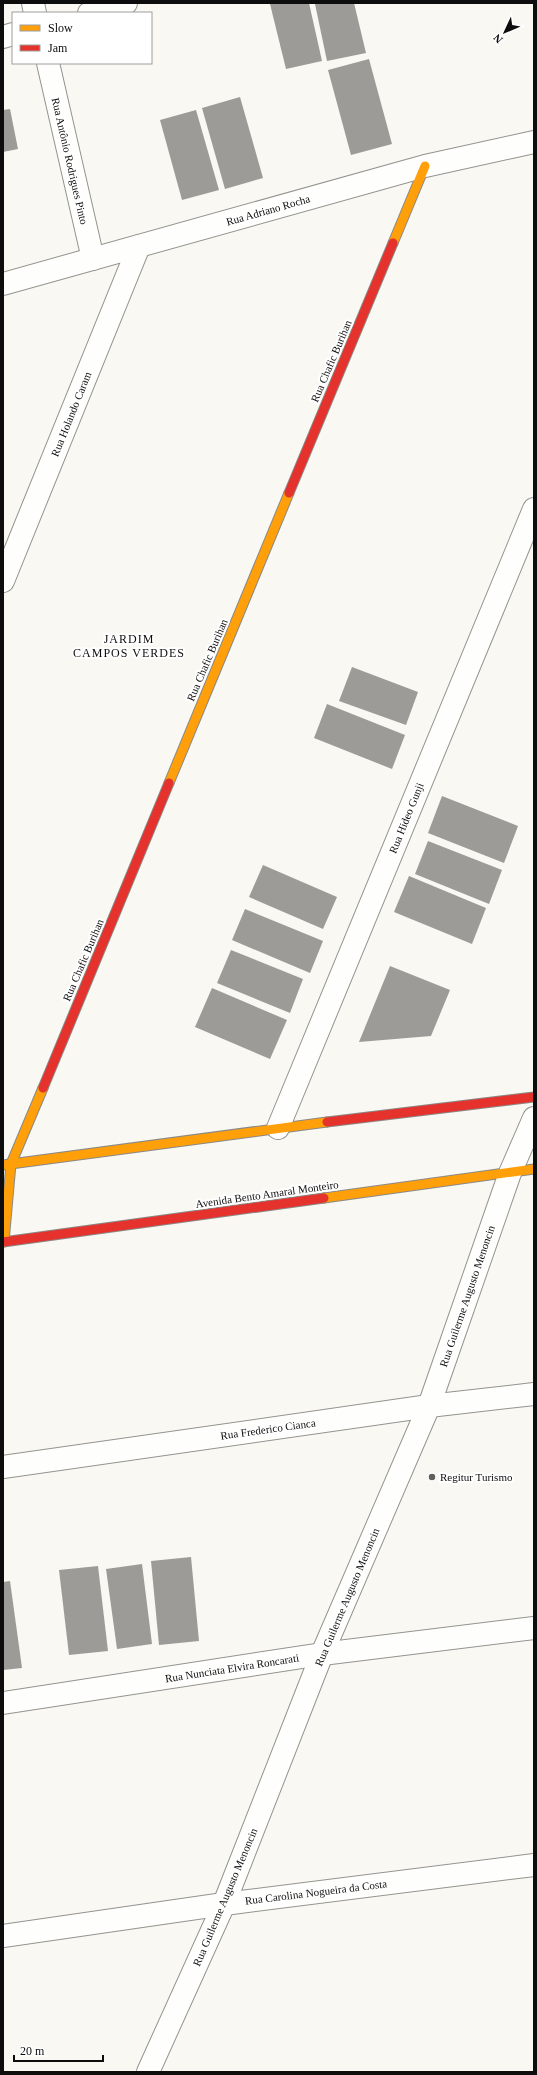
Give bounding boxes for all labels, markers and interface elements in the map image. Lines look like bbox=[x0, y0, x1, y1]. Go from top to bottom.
legend bbox=[12, 12, 152, 64]
north arrow bbox=[485, 12, 525, 52]
text: Slow bbox=[48, 21, 73, 35]
text: N bbox=[491, 32, 505, 46]
text: Jam bbox=[48, 41, 68, 55]
street label: Rua Antônio Rodrigues Pinto bbox=[50, 96, 91, 226]
street label: Rua Adriano Rocha bbox=[225, 192, 311, 228]
street label: Rua Chafic Burihan bbox=[308, 318, 354, 404]
street label: Rua Holando Caram bbox=[48, 369, 94, 458]
street label: Rua Chafic Burihan bbox=[184, 617, 230, 703]
district label: JARDIM CAMPOS VERDES bbox=[73, 632, 185, 660]
street label: Rua Hideo Gunji bbox=[386, 781, 426, 855]
street label: Rua Chafic Burihan bbox=[60, 917, 106, 1003]
street label: Avenida Bento Amaral Monteiro bbox=[195, 1178, 340, 1210]
street label: Rua Guilerme Augusto Menoncin bbox=[437, 1223, 497, 1368]
street label: Rua Frederico Cianca bbox=[220, 1416, 316, 1442]
place label: Regitur Turismo bbox=[440, 1471, 513, 1483]
marker: Regitur Turismo bbox=[427, 1472, 437, 1482]
street label: Rua Guilerme Augusto Menoncin bbox=[312, 1526, 382, 1668]
street label: Rua Nunciata Elvira Roncarati bbox=[164, 1651, 300, 1685]
street label: Rua Guilerme Augusto Menoncin bbox=[190, 1826, 260, 1968]
street label: Rua Carolina Nogueira da Costa bbox=[244, 1877, 388, 1907]
scale bar bbox=[14, 2037, 103, 2063]
text: 20 m bbox=[20, 2044, 45, 2058]

